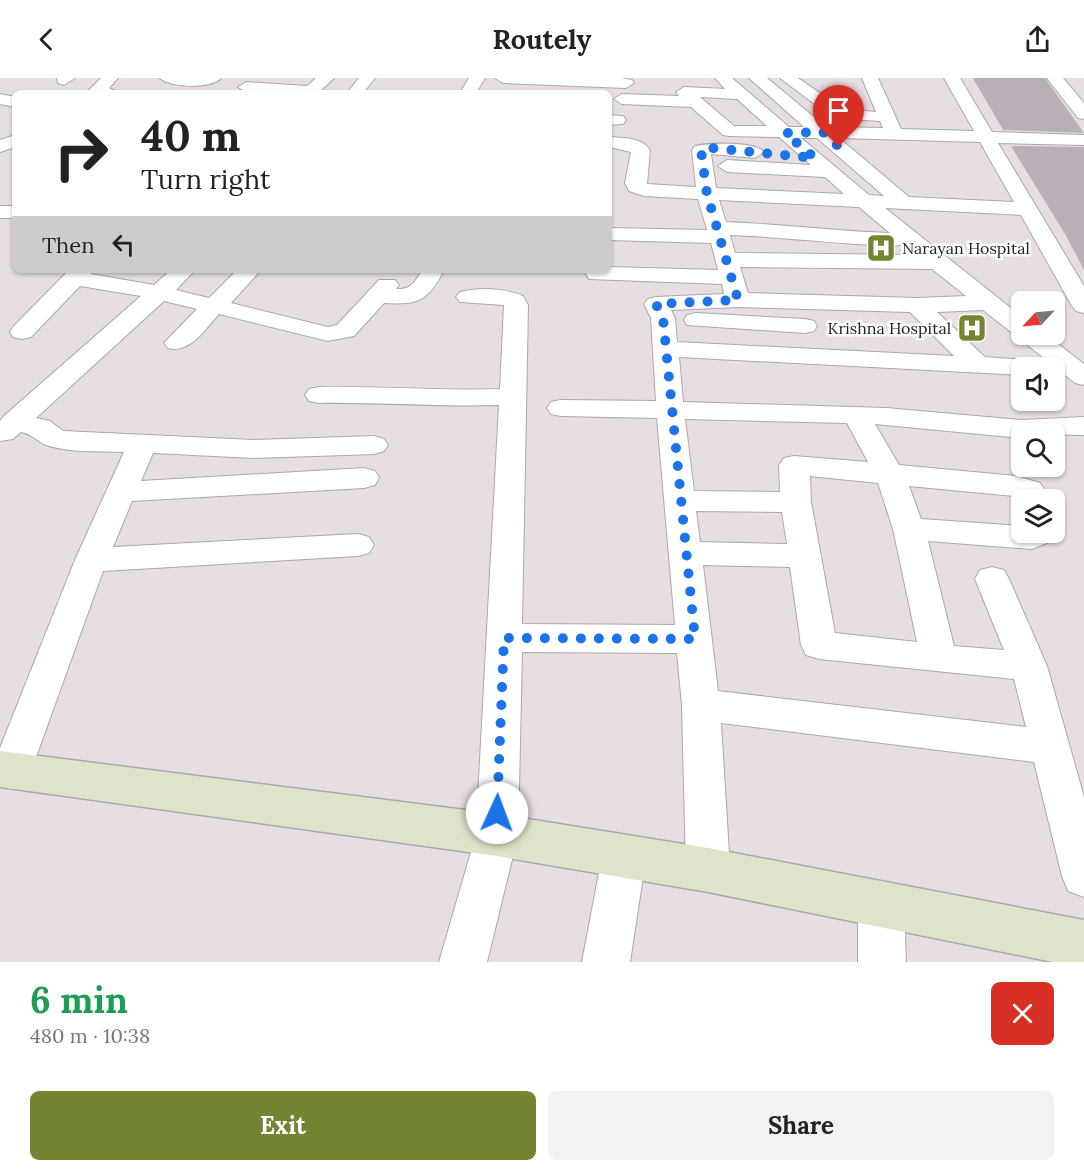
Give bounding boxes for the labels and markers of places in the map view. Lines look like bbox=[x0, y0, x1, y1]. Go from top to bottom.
pin bbox=[813, 85, 864, 147]
hospital icon: Narayan Hospital bbox=[865, 232, 897, 264]
place label: Narayan Hospital bbox=[902, 238, 1030, 258]
hospital icon: Krishna Hospital bbox=[956, 312, 988, 344]
place label: Krishna Hospital bbox=[827, 318, 951, 338]

